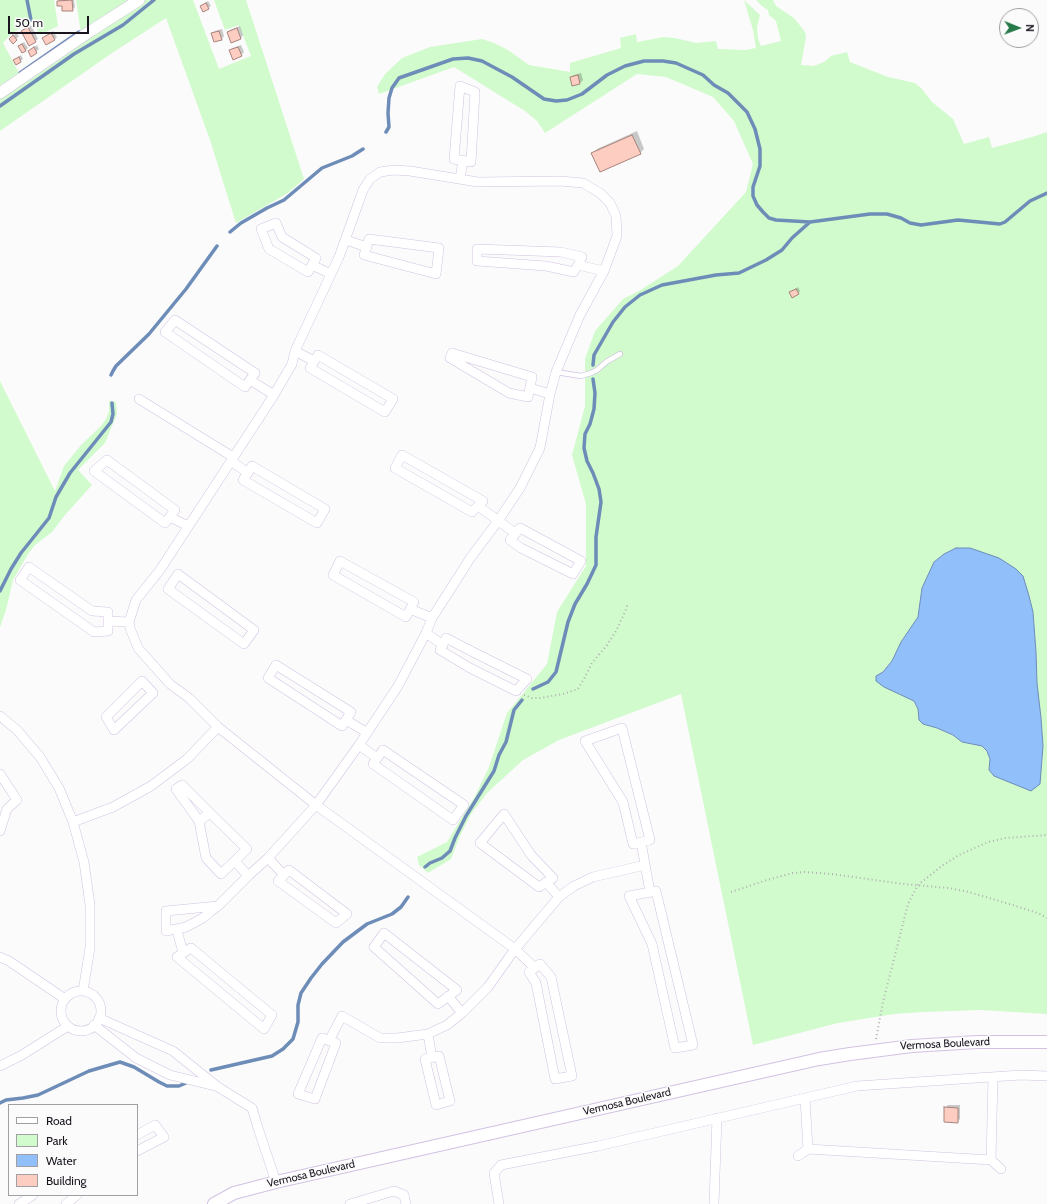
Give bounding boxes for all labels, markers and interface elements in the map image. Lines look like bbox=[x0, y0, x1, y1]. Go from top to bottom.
scale bar bbox=[10, 8, 91, 34]
north arrow bbox=[999, 8, 1039, 48]
text: 50 m bbox=[15, 15, 43, 30]
text: N bbox=[1023, 24, 1037, 32]
street label: Vermosa Boulevard bbox=[900, 1035, 990, 1053]
street label: Vermosa Boulevard bbox=[582, 1085, 672, 1119]
legend bbox=[8, 1104, 138, 1196]
text: Road bbox=[46, 1113, 72, 1128]
text: Park bbox=[46, 1133, 68, 1148]
text: Water bbox=[46, 1153, 76, 1168]
street label: Vermosa Boulevard bbox=[266, 1157, 356, 1191]
text: Building bbox=[46, 1173, 87, 1188]

